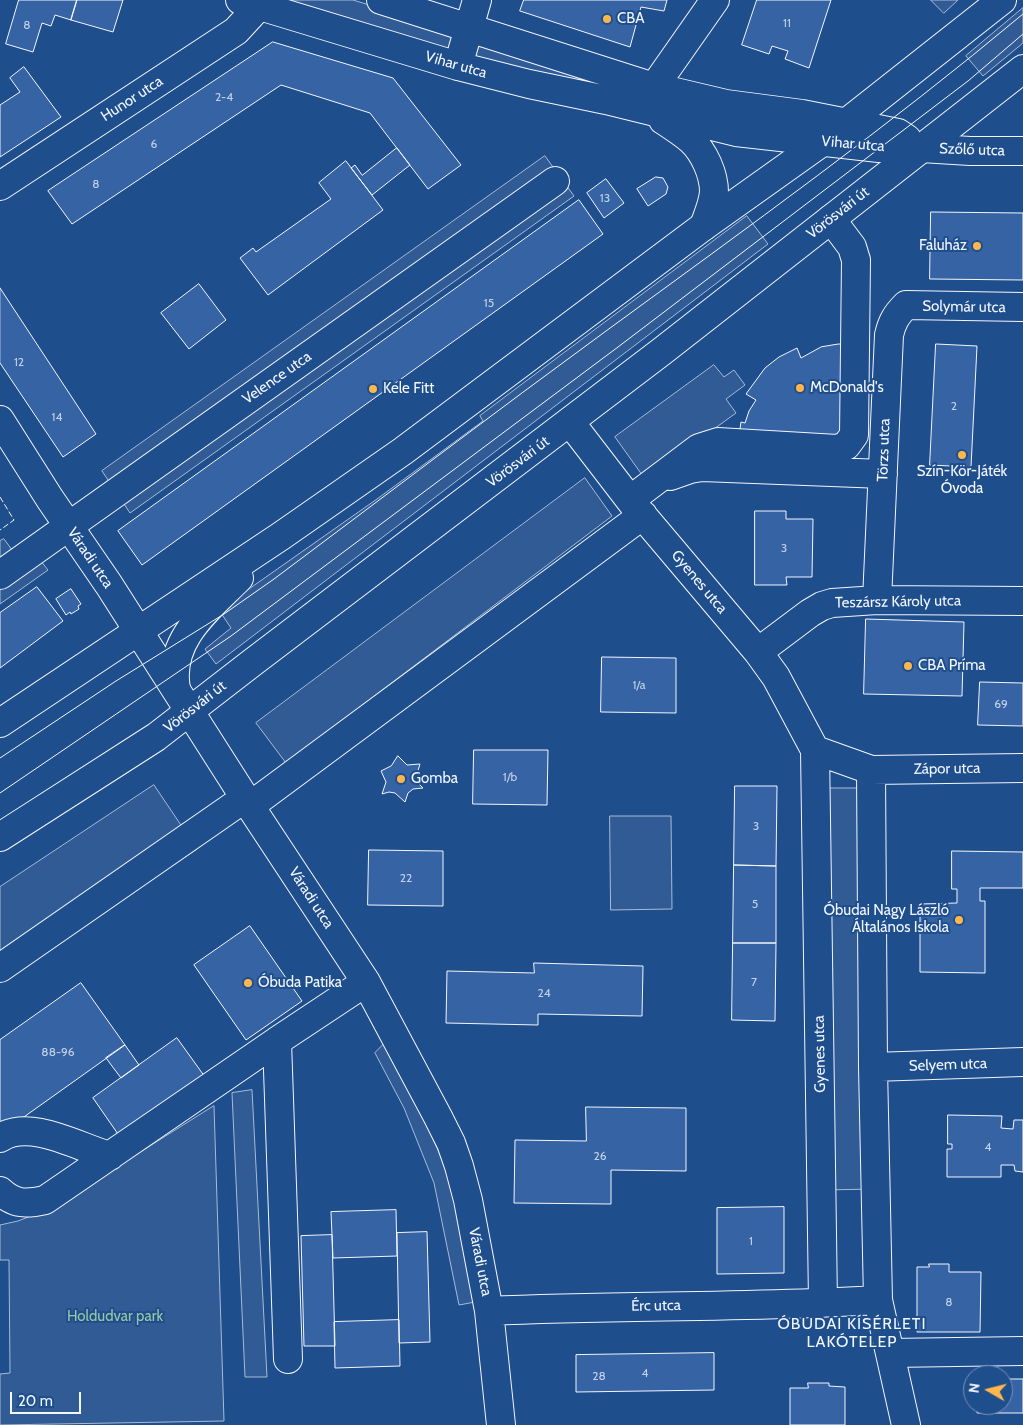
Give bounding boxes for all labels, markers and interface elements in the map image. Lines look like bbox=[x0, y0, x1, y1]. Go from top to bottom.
place label: CBA bbox=[617, 10, 644, 28]
marker: CBA bbox=[601, 13, 613, 25]
house number: 11 bbox=[783, 16, 791, 30]
house number: 8 bbox=[23, 18, 31, 32]
street label: Vihar utca bbox=[423, 48, 489, 82]
street label: Hunor utca bbox=[98, 72, 166, 126]
house number: 2-4 bbox=[215, 90, 233, 104]
street label: Vihar utca bbox=[821, 132, 885, 156]
house number: 6 bbox=[151, 137, 157, 151]
street label: Szőlő utca bbox=[939, 140, 1005, 160]
house number: 8 bbox=[92, 177, 100, 191]
street label: Vörösvári út bbox=[803, 183, 873, 243]
house number: 13 bbox=[600, 191, 610, 205]
place label: Faluház bbox=[919, 237, 967, 255]
marker: Faluház bbox=[971, 240, 983, 252]
house number: 15 bbox=[484, 296, 494, 310]
street label: Solymár utca bbox=[922, 297, 1006, 317]
street label: Velence utca bbox=[239, 348, 315, 408]
house number: 12 bbox=[14, 355, 24, 369]
place label: McDonald's bbox=[810, 379, 884, 397]
place label: Kele Fitt bbox=[383, 380, 434, 398]
marker: McDonald's bbox=[794, 382, 806, 394]
marker: Kele Fitt bbox=[367, 383, 379, 395]
house number: 2 bbox=[951, 399, 957, 413]
house number: 14 bbox=[52, 410, 62, 424]
street label: Törzs utca bbox=[874, 418, 894, 482]
street label: Vörösvári út bbox=[483, 432, 553, 492]
marker: Szín-Kör-Játék Óvoda bbox=[956, 449, 968, 461]
place label: Szín-Kör-Játék Óvoda bbox=[917, 463, 1007, 498]
street label: Váradi utca bbox=[63, 524, 117, 592]
house number: 3 bbox=[781, 541, 787, 555]
street label: Gyenes utca bbox=[667, 547, 731, 617]
street label: Teszársz Károly utca bbox=[835, 592, 961, 612]
place label: CBA Príma bbox=[918, 657, 986, 675]
marker: CBA Príma bbox=[902, 660, 914, 672]
street label: Vörösvári út bbox=[160, 677, 230, 737]
house number: 1/a bbox=[632, 678, 646, 692]
house number: 69 bbox=[994, 697, 1008, 711]
street label: Zápor utca bbox=[913, 759, 981, 779]
place label: Gomba bbox=[411, 770, 458, 788]
house number: 1/b bbox=[503, 770, 517, 784]
marker: Gomba bbox=[395, 773, 407, 785]
house number: 3 bbox=[753, 819, 759, 833]
street label: Váradi utca bbox=[285, 864, 337, 932]
house number: 22 bbox=[400, 871, 412, 885]
house number: 5 bbox=[752, 897, 758, 911]
place label: Óbudai Nagy László Általános Iskola bbox=[824, 902, 949, 937]
marker: Óbudai Nagy László Általános Iskola bbox=[953, 914, 965, 926]
place label: Óbuda Patika bbox=[258, 974, 342, 992]
house number: 7 bbox=[751, 975, 757, 989]
marker: Óbuda Patika bbox=[242, 977, 254, 989]
house number: 24 bbox=[537, 986, 551, 1000]
street label: Gyenes utca bbox=[810, 1015, 830, 1093]
house number: 88-96 bbox=[41, 1045, 75, 1059]
street label: Selyem utca bbox=[909, 1055, 987, 1075]
house number: 4 bbox=[985, 1140, 991, 1154]
house number: 26 bbox=[593, 1149, 607, 1163]
street label: Váradi utca bbox=[465, 1226, 495, 1298]
house number: 1 bbox=[749, 1234, 753, 1248]
house number: 8 bbox=[945, 1295, 953, 1309]
street label: Érc utca bbox=[631, 1297, 681, 1315]
park label: Holdudvar park bbox=[67, 1308, 163, 1326]
district label: ÓBUDAI KÍSÉRLETI LAKÓTELEP bbox=[776, 1314, 928, 1352]
north arrow bbox=[963, 1365, 1013, 1415]
house number: 4 bbox=[642, 1366, 648, 1380]
house number: 28 bbox=[592, 1369, 606, 1383]
scale bar bbox=[12, 1382, 84, 1414]
text: N bbox=[965, 1382, 984, 1394]
text: 20 m bbox=[18, 1392, 53, 1410]

